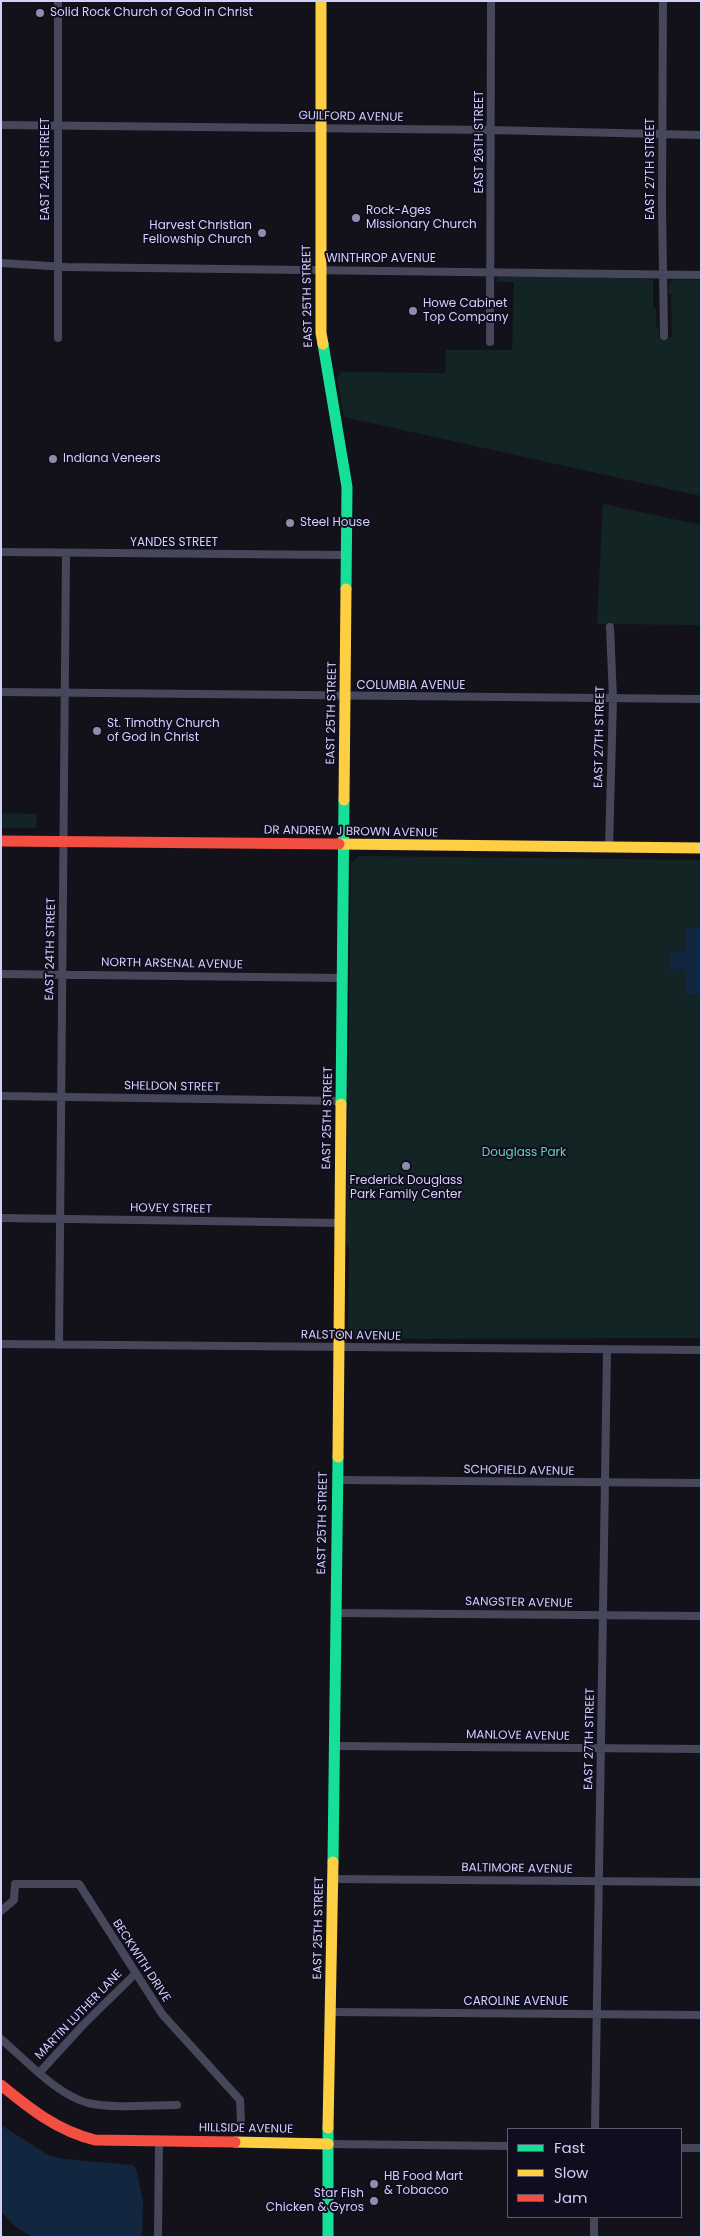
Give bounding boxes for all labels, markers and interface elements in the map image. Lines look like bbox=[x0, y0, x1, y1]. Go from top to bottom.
place label: Solid Rock Church of God in Christ bbox=[50, 6, 253, 20]
marker: Solid Rock Church of God in Christ bbox=[34, 7, 46, 19]
street label: EAST 26TH STREET bbox=[473, 90, 487, 194]
street label: GUILFORD AVENUE bbox=[298, 109, 404, 125]
street label: EAST 24TH STREET bbox=[39, 117, 53, 221]
street label: EAST 27TH STREET bbox=[644, 118, 658, 220]
place label: Rock-Ages Missionary Church bbox=[366, 204, 477, 232]
marker: Rock-Ages Missionary Church bbox=[350, 212, 362, 224]
place label: Harvest Christian Fellowship Church bbox=[143, 219, 252, 247]
marker: Harvest Christian Fellowship Church bbox=[256, 227, 268, 239]
street label: EAST 25TH STREET bbox=[300, 244, 316, 348]
street label: WINTHROP AVENUE bbox=[326, 252, 436, 266]
place label: Howe Cabinet Top Company bbox=[423, 297, 508, 325]
marker: Howe Cabinet Top Company bbox=[407, 305, 419, 317]
place label: Indiana Veneers bbox=[63, 452, 161, 466]
marker: Indiana Veneers bbox=[47, 453, 59, 465]
place label: Steel House bbox=[300, 516, 370, 530]
marker: Steel House bbox=[284, 517, 296, 529]
street label: YANDES STREET bbox=[130, 536, 218, 550]
street label: EAST 25TH STREET bbox=[324, 661, 340, 765]
street label: COLUMBIA AVENUE bbox=[357, 679, 465, 693]
street label: EAST 27TH STREET bbox=[592, 686, 608, 788]
place label: St. Timothy Church of God in Christ bbox=[107, 717, 220, 745]
marker: St. Timothy Church of God in Christ bbox=[91, 725, 103, 737]
street label: DR ANDREW J BROWN AVENUE bbox=[264, 823, 438, 841]
street label: EAST 24TH STREET bbox=[43, 897, 59, 1001]
street label: NORTH ARSENAL AVENUE bbox=[101, 956, 243, 972]
street label: EAST 25TH STREET bbox=[320, 1066, 336, 1170]
street label: SHELDON STREET bbox=[124, 1079, 220, 1095]
park label: Douglass Park bbox=[482, 1146, 566, 1160]
marker: Frederick Douglass Park Family Center bbox=[400, 1160, 412, 1172]
place label: Frederick Douglass Park Family Center bbox=[349, 1174, 463, 1202]
street label: HOVEY STREET bbox=[130, 1201, 212, 1217]
street label: RALSTON AVENUE bbox=[301, 1328, 401, 1344]
street label: SCHOFIELD AVENUE bbox=[463, 1463, 575, 1479]
street label: EAST 25TH STREET bbox=[315, 1471, 331, 1575]
street label: SANGSTER AVENUE bbox=[465, 1595, 573, 1611]
street label: EAST 27TH STREET bbox=[582, 1688, 598, 1790]
street label: MANLOVE AVENUE bbox=[466, 1728, 570, 1744]
street label: BALTIMORE AVENUE bbox=[461, 1861, 573, 1877]
street label: EAST 25TH STREET bbox=[311, 1876, 327, 1980]
street label: BECKWITH DRIVE bbox=[109, 1917, 173, 2005]
street label: MARTIN LUTHER LANE bbox=[32, 1967, 126, 2063]
street label: CAROLINE AVENUE bbox=[463, 1995, 569, 2009]
street label: HILLSIDE AVENUE bbox=[199, 2121, 293, 2137]
legend bbox=[507, 2128, 682, 2218]
text: Fast bbox=[554, 2137, 585, 2158]
text: Slow bbox=[554, 2162, 588, 2183]
place label: HB Food Mart & Tobacco bbox=[384, 2170, 463, 2198]
marker: HB Food Mart & Tobacco bbox=[368, 2178, 380, 2190]
place label: Star Fish Chicken & Gyros bbox=[266, 2187, 364, 2215]
text: Jam bbox=[554, 2187, 588, 2208]
marker: Star Fish Chicken & Gyros bbox=[368, 2195, 380, 2207]

